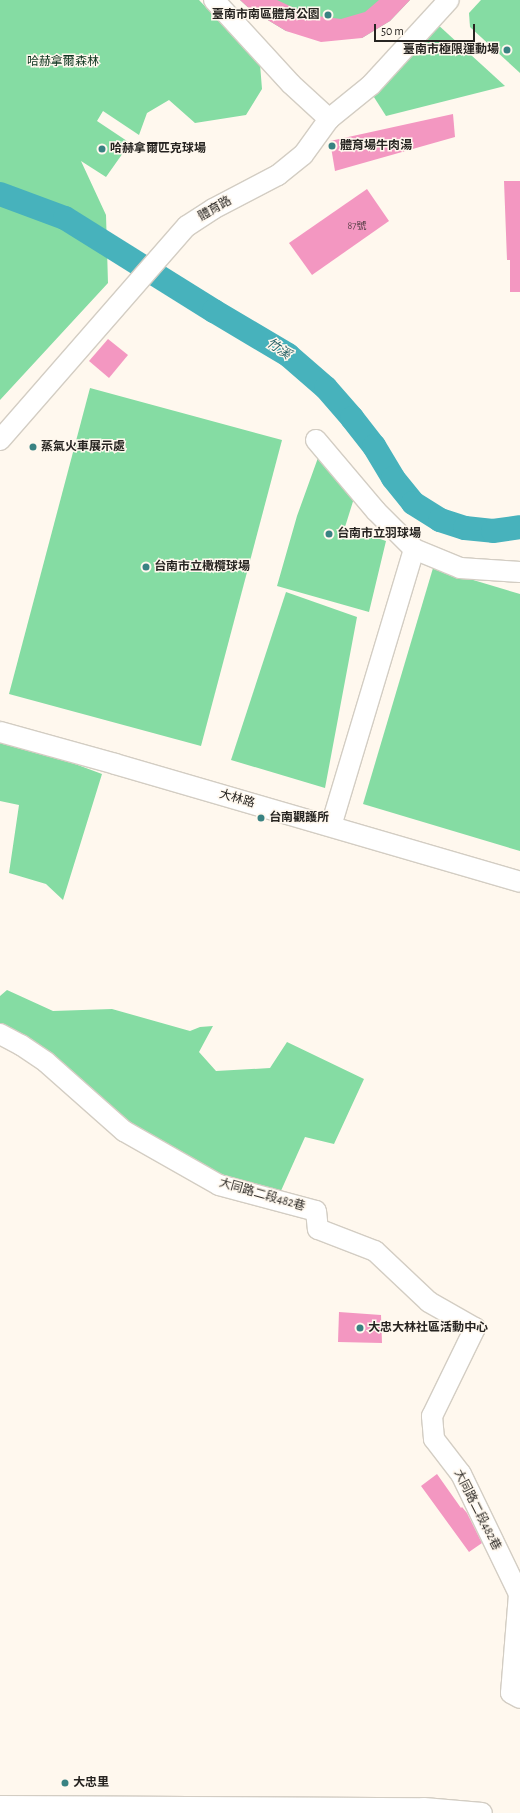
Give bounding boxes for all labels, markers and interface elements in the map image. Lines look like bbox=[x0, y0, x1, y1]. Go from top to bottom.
place label: 臺南市南區體育公園 bbox=[212, 8, 320, 22]
marker: 臺南市南區體育公園 bbox=[323, 10, 333, 20]
scale bar bbox=[376, 16, 477, 42]
text: 50 m bbox=[381, 25, 404, 37]
place label: 臺南市極限運動場 bbox=[403, 43, 499, 57]
marker: 臺南市極限運動場 bbox=[502, 45, 512, 55]
park label: 哈赫拿爾森林 bbox=[27, 55, 99, 69]
place label: 體育場牛肉湯 bbox=[340, 139, 412, 153]
marker: 體育場牛肉湯 bbox=[327, 141, 337, 151]
place label: 哈赫拿爾匹克球場 bbox=[110, 142, 206, 156]
marker: 哈赫拿爾匹克球場 bbox=[97, 144, 107, 154]
street label: 體育路 bbox=[196, 194, 234, 224]
house number: 87號 bbox=[348, 221, 366, 233]
water label: 竹溪 bbox=[263, 336, 293, 364]
place label: 蒸氣火車展示處 bbox=[41, 440, 125, 454]
marker: 蒸氣火車展示處 bbox=[28, 442, 38, 452]
place label: 台南市立羽球場 bbox=[337, 527, 421, 541]
marker: 台南市立羽球場 bbox=[324, 529, 334, 539]
place label: 台南市立橄欖球場 bbox=[154, 560, 250, 574]
marker: 台南市立橄欖球場 bbox=[141, 562, 151, 572]
street label: 大林路 bbox=[218, 787, 256, 811]
place label: 台南觀護所 bbox=[269, 811, 329, 825]
marker: 台南觀護所 bbox=[256, 813, 266, 823]
street label: 大同路二段482巷 bbox=[217, 1176, 307, 1214]
place label: 大忠大林社區活動中心 bbox=[368, 1321, 488, 1335]
marker: 大忠大林社區活動中心 bbox=[355, 1323, 365, 1333]
street label: 大同路二段482巷 bbox=[450, 1467, 504, 1553]
place label: 大忠里 bbox=[73, 1776, 109, 1790]
marker: 大忠里 bbox=[60, 1778, 70, 1788]

